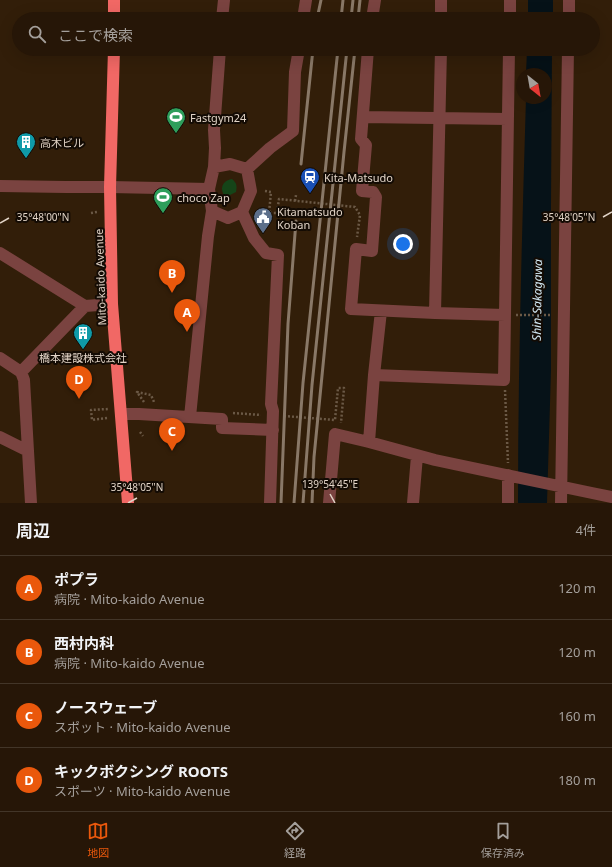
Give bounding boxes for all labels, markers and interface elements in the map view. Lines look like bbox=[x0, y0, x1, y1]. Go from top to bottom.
search box bbox=[12, 12, 600, 56]
icon: search bbox=[26, 23, 48, 45]
text: ここで検索 bbox=[58, 25, 133, 45]
north arrow bbox=[516, 68, 552, 104]
sports icon: Fastgym24 bbox=[165, 106, 187, 134]
place label: Fastgym24 bbox=[190, 110, 247, 125]
building icon: 高木ビル bbox=[15, 131, 37, 159]
place label: 高木ビル bbox=[40, 135, 84, 150]
station icon: Kita-Matsudo bbox=[299, 166, 321, 194]
place label: Kita-Matsudo bbox=[324, 170, 393, 185]
sports icon: choco Zap bbox=[152, 186, 174, 214]
place label: choco Zap bbox=[177, 190, 230, 205]
place label: Kitamatsudo Koban bbox=[277, 204, 343, 232]
public building icon: Kitamatsudo Koban bbox=[252, 206, 274, 234]
text: 35°48'00"N bbox=[17, 210, 69, 224]
text: 35°48'05"N bbox=[543, 210, 595, 224]
street label: Mito-kaido Avenue bbox=[91, 228, 109, 326]
your location bbox=[393, 234, 413, 254]
water label: Shin-Sakagawa bbox=[528, 259, 546, 341]
pin: B bbox=[159, 260, 185, 293]
pin: A bbox=[174, 299, 200, 332]
building icon: 橋本建設株式会社 bbox=[72, 322, 94, 350]
place label: 橋本建設株式会社 bbox=[39, 350, 127, 365]
pin: D bbox=[66, 366, 92, 399]
pin: C bbox=[159, 418, 185, 451]
text: 139°54'45"E bbox=[302, 477, 358, 491]
text: 35°48'05"N bbox=[111, 480, 163, 494]
text: 周辺 bbox=[16, 519, 50, 542]
text: 4件 bbox=[576, 521, 596, 539]
text: ポプラ bbox=[54, 569, 99, 589]
text: A bbox=[25, 579, 34, 597]
text: 120 m bbox=[558, 579, 596, 597]
text: 病院 · Mito-kaido Avenue bbox=[54, 590, 205, 608]
text: 西村内科 bbox=[54, 633, 114, 653]
text: B bbox=[25, 643, 33, 661]
text: 120 m bbox=[558, 643, 596, 661]
text: 病院 · Mito-kaido Avenue bbox=[54, 654, 205, 672]
text: ノースウェーブ bbox=[54, 697, 157, 717]
text: C bbox=[25, 707, 33, 725]
text: 160 m bbox=[558, 707, 596, 725]
text: スポット · Mito-kaido Avenue bbox=[54, 718, 231, 736]
text: キックボクシング ROOTS bbox=[54, 761, 228, 781]
text: D bbox=[24, 771, 34, 789]
text: 180 m bbox=[558, 771, 596, 789]
text: スポーツ · Mito-kaido Avenue bbox=[54, 782, 230, 800]
tab: 地図 bbox=[87, 820, 109, 860]
tab: 経路 bbox=[284, 820, 306, 860]
tab: 保存済み bbox=[481, 820, 525, 860]

